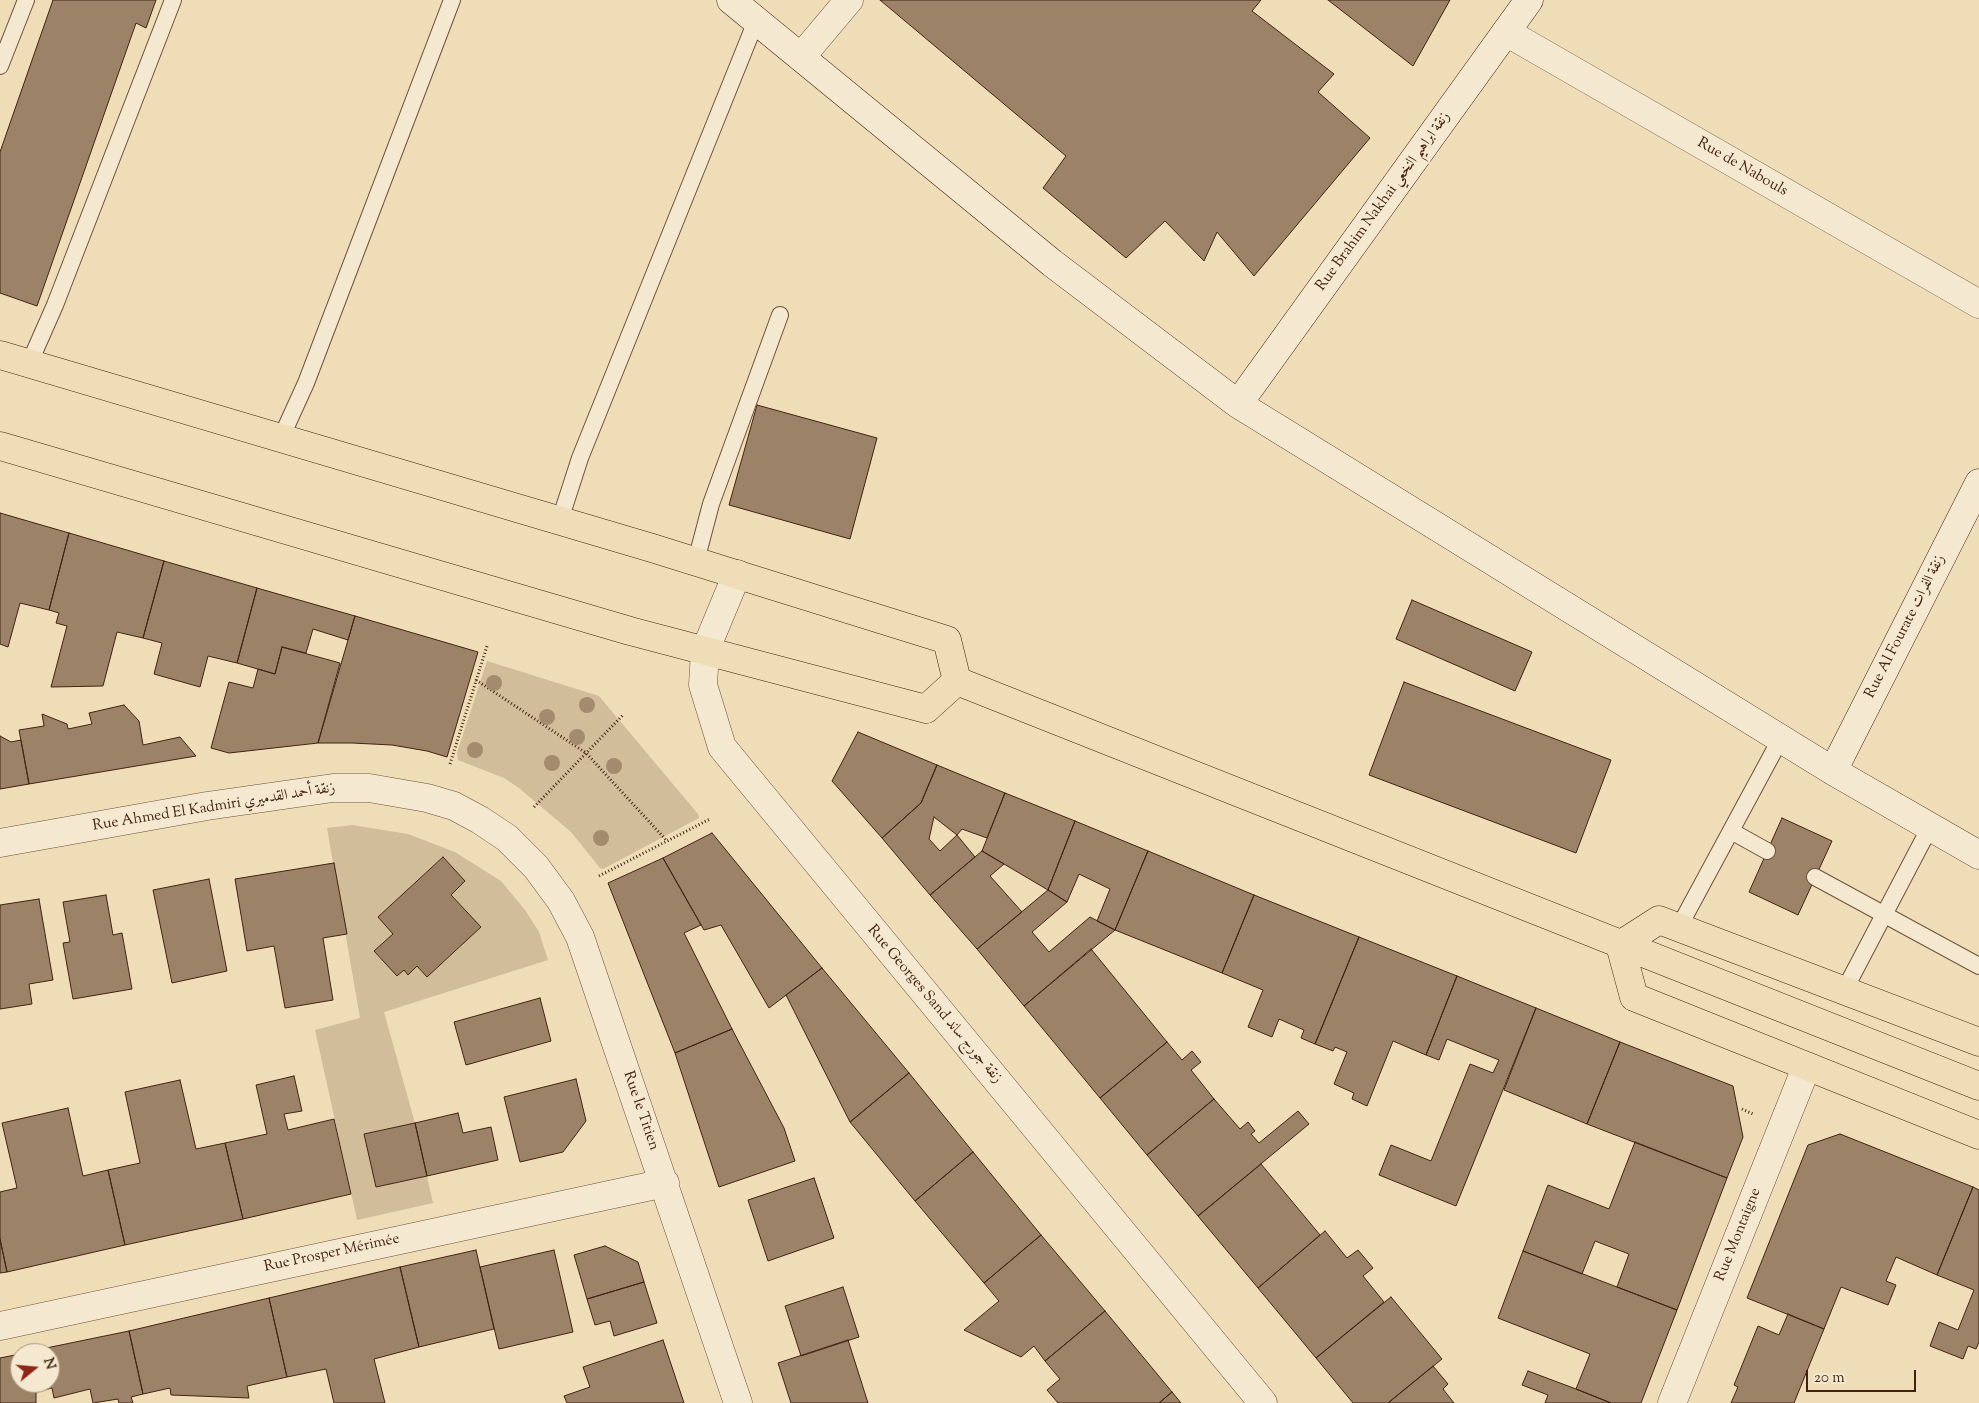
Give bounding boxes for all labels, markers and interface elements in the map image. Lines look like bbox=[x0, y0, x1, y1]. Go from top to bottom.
street label: Rue Brahim Nakhai زنقة ابراهيم النخعي bbox=[1313, 109, 1455, 295]
street label: Rue de Nabouls bbox=[1694, 135, 1790, 201]
street label: Rue Al Fourate زنقة الفرات bbox=[1862, 552, 1950, 702]
street label: Rue Ahmed El Kadmiri زنقة أحمد القدميري bbox=[91, 780, 337, 836]
street label: Rue Georges Sand زنقة جورج ساند bbox=[863, 922, 1005, 1088]
street label: Rue le Titien bbox=[618, 1069, 662, 1153]
street label: Rue Montaigne bbox=[1712, 1186, 1766, 1284]
street label: Rue Prosper Mérimée bbox=[263, 1231, 401, 1277]
north arrow bbox=[10, 1343, 60, 1393]
text: N bbox=[37, 1356, 60, 1372]
scale bar bbox=[1809, 1360, 1919, 1392]
text: 20 m bbox=[1814, 1368, 1845, 1389]

